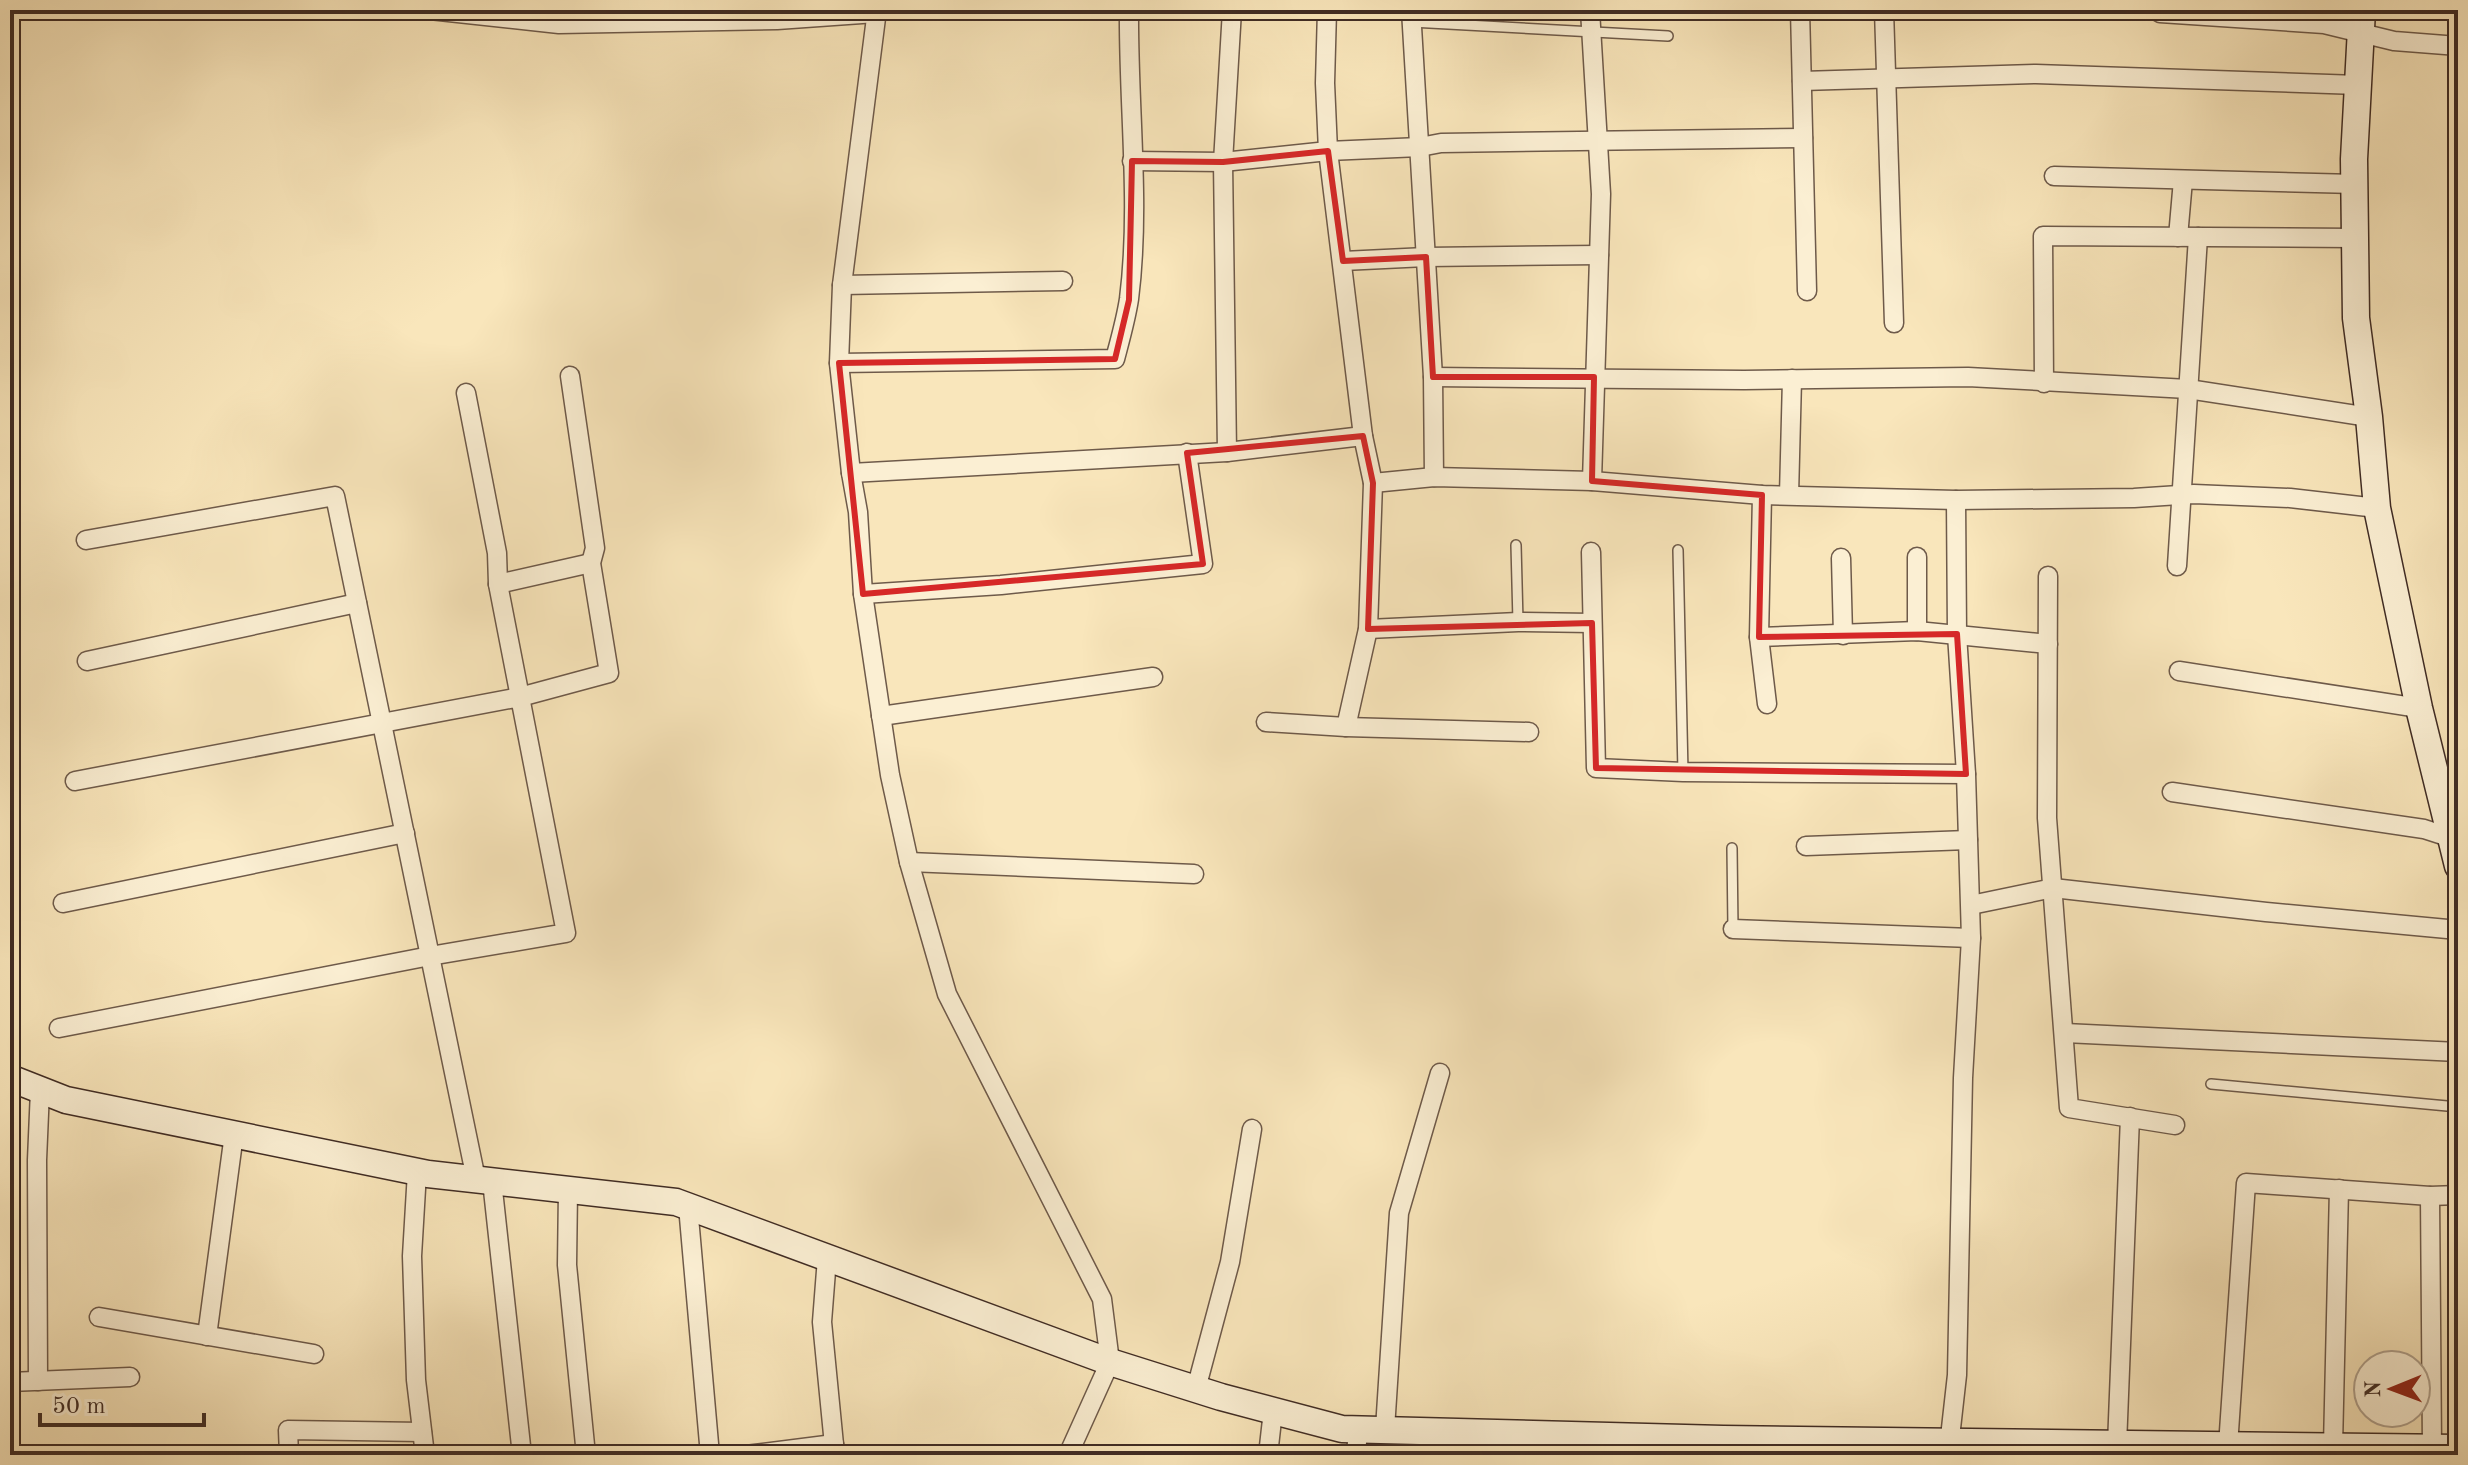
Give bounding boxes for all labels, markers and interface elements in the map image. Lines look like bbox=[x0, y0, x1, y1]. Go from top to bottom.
north arrow bbox=[2352, 1349, 2432, 1429]
scale bar bbox=[40, 1377, 204, 1427]
text: N bbox=[2363, 1381, 2385, 1398]
text: 50 m bbox=[52, 1395, 106, 1419]

